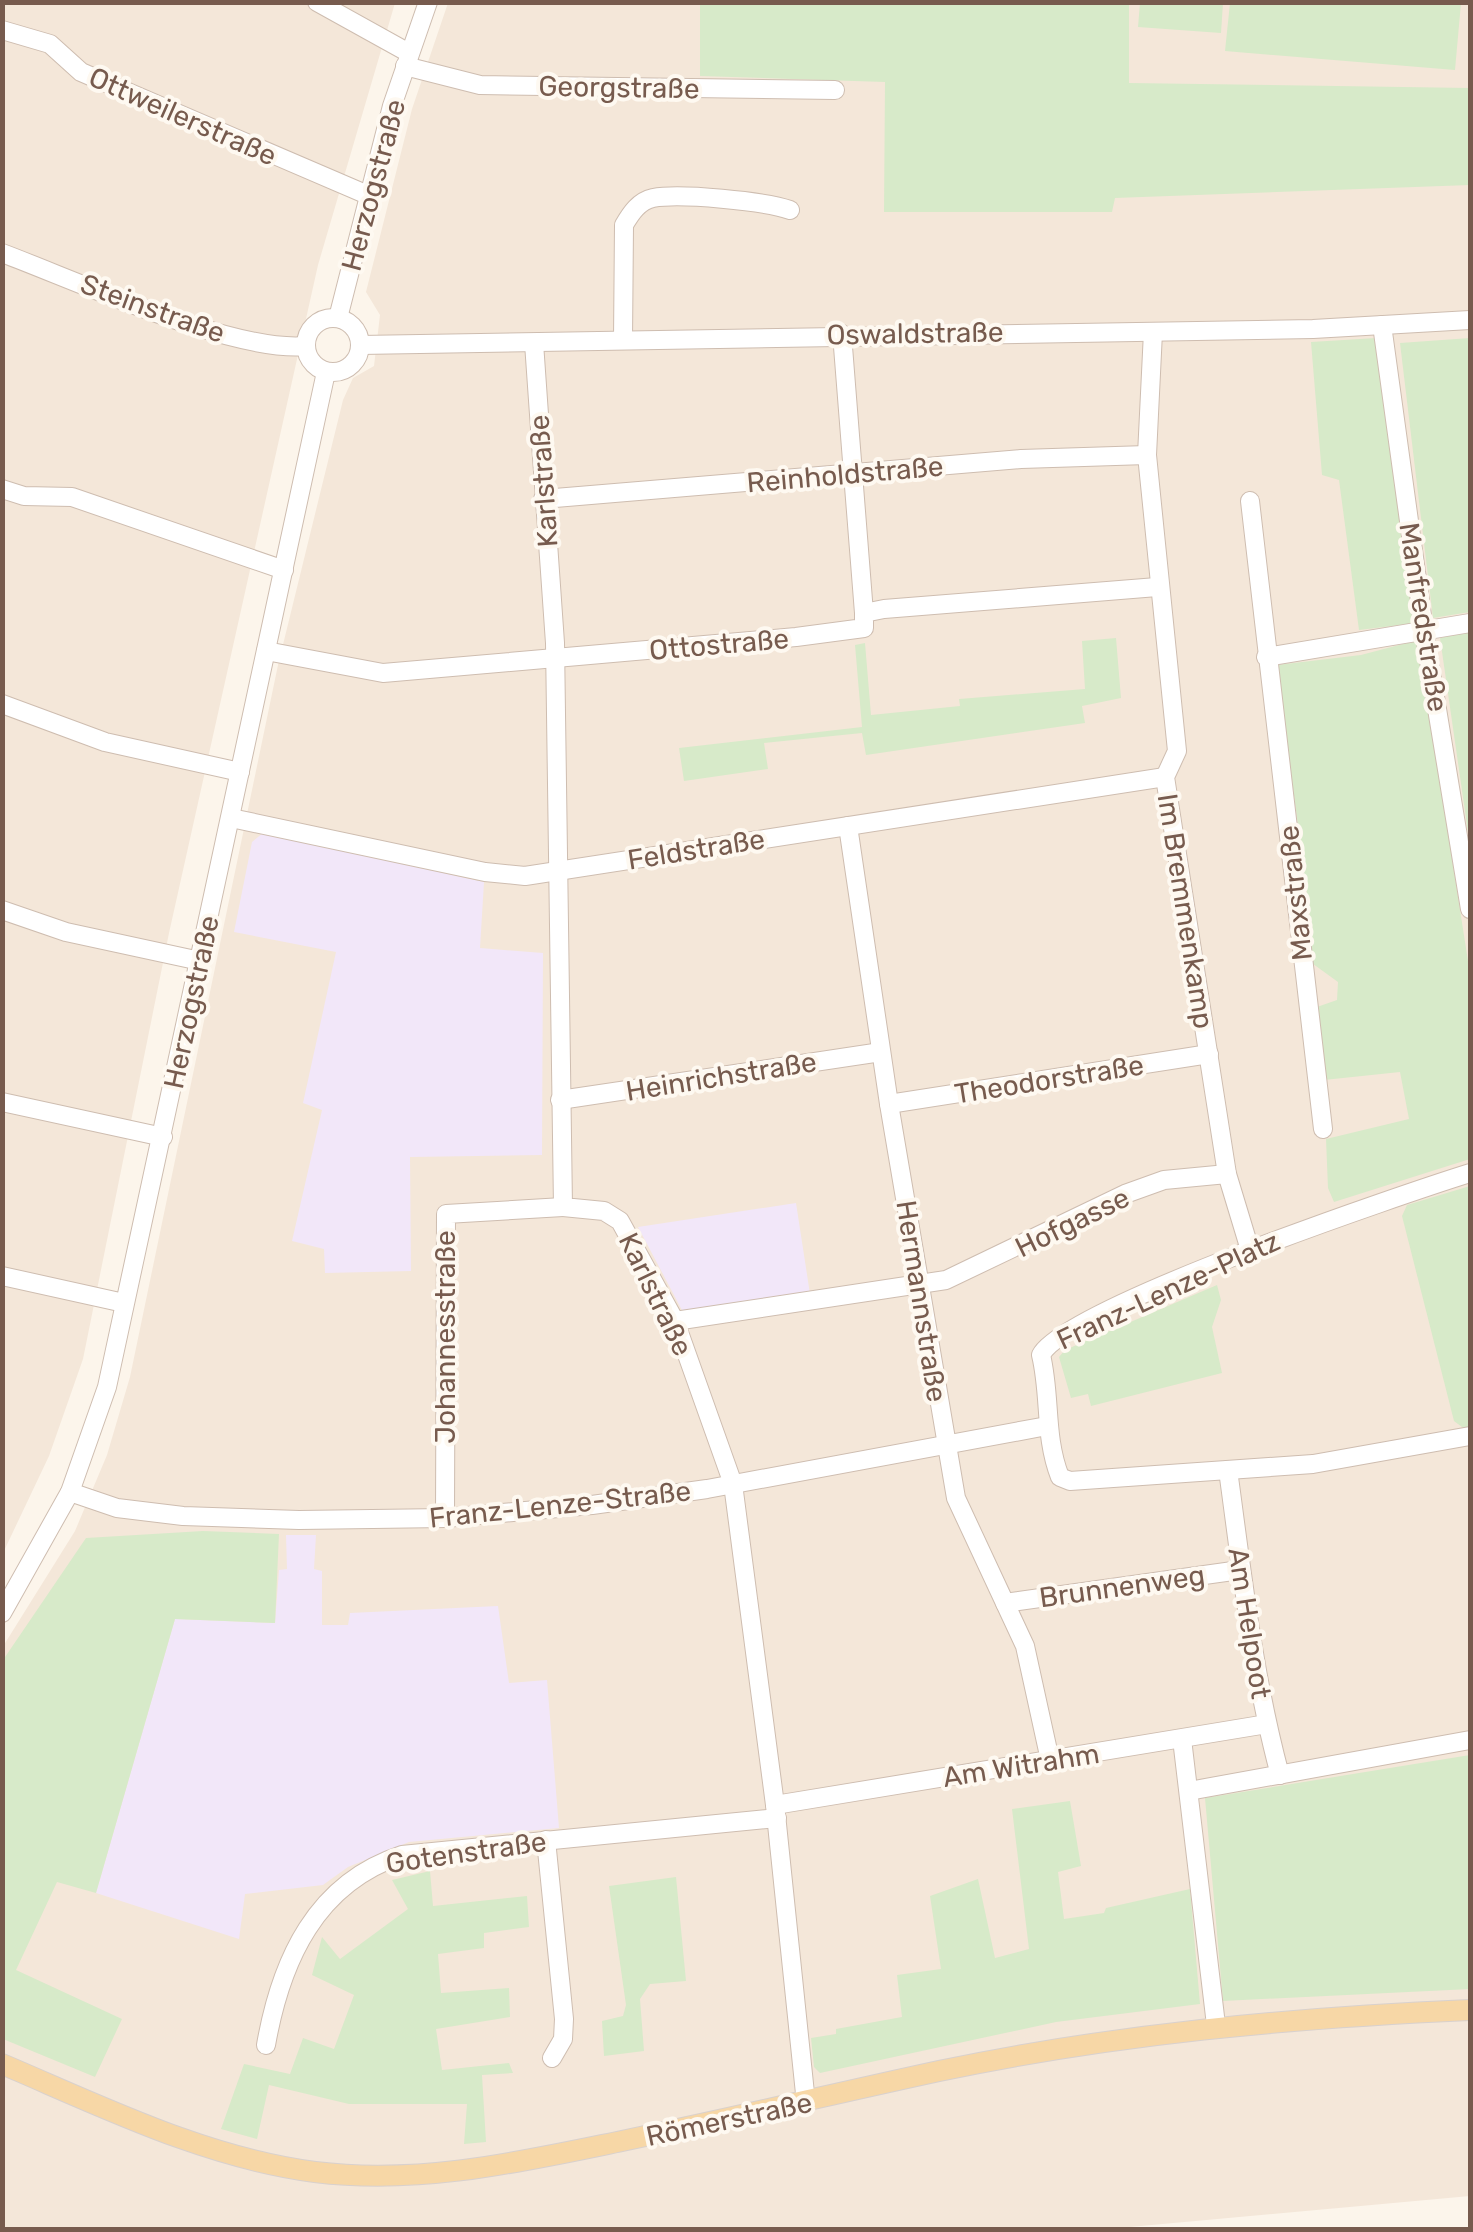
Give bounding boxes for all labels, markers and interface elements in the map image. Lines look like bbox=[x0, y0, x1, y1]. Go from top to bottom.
street label: Ottweilerstraße bbox=[84, 60, 282, 173]
street label: Georgstraße bbox=[538, 70, 700, 105]
street label: Herzogstraße bbox=[335, 96, 412, 275]
street label: Steinstraße bbox=[76, 267, 229, 350]
street label: Oswaldstraße bbox=[826, 315, 1004, 352]
street label: Karlstraße bbox=[522, 414, 565, 548]
street label: Reinholdstraße bbox=[745, 449, 945, 500]
street label: Manfredstraße bbox=[1392, 520, 1455, 714]
street label: Ottostraße bbox=[648, 622, 790, 667]
street label: Im Bremmenkamp bbox=[1151, 791, 1220, 1031]
street label: Feldstraße bbox=[625, 822, 767, 877]
street label: Maxstraße bbox=[1272, 824, 1319, 962]
street label: Herzogstraße bbox=[157, 912, 226, 1092]
street label: Heinrichstraße bbox=[623, 1045, 819, 1108]
street label: Theodorstraße bbox=[952, 1048, 1146, 1111]
street label: Hofgasse bbox=[1010, 1181, 1135, 1264]
street label: Hermannstraße bbox=[889, 1198, 954, 1404]
street label: Franz-Lenze-Platz bbox=[1051, 1224, 1285, 1357]
street label: Karlstraße bbox=[612, 1227, 699, 1361]
street label: Johannesstraße bbox=[429, 1230, 462, 1444]
street label: Franz-Lenze-Straße bbox=[428, 1474, 693, 1535]
street label: Am Helpoot bbox=[1221, 1545, 1278, 1701]
street label: Brunnenweg bbox=[1037, 1559, 1207, 1614]
street label: Am Witrahm bbox=[940, 1737, 1102, 1794]
street label: Gotenstraße bbox=[384, 1825, 549, 1880]
street label: Römerstraße bbox=[643, 2086, 815, 2153]

